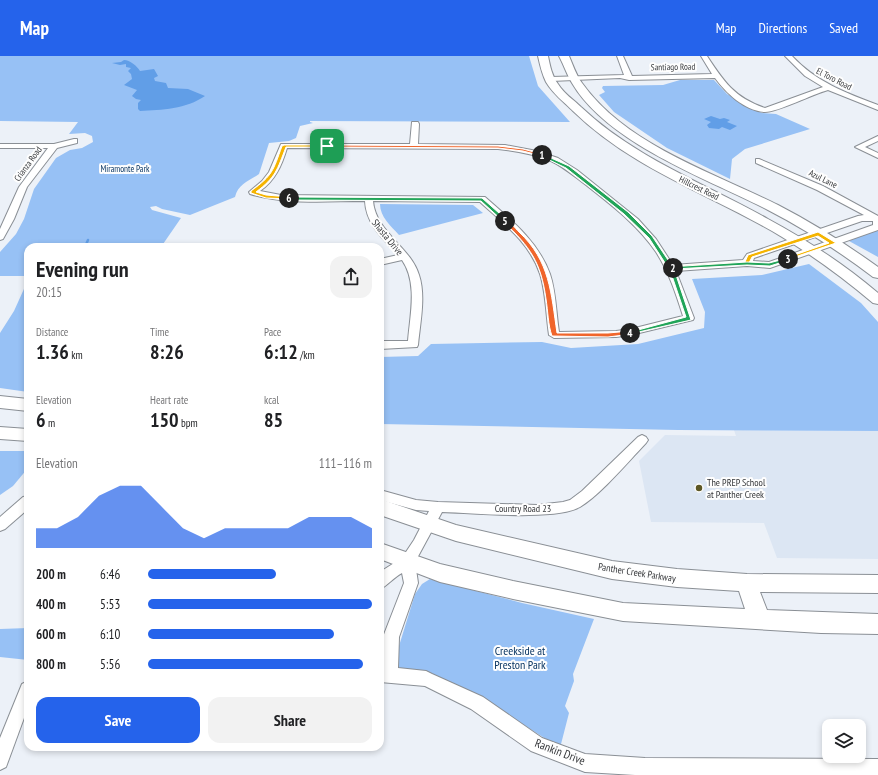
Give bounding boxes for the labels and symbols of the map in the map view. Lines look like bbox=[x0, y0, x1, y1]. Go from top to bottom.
street label: Santiago Road bbox=[651, 61, 695, 72]
street label: El Toro Road bbox=[815, 65, 854, 92]
pin bbox=[310, 129, 344, 163]
street label: Crianza Road bbox=[11, 144, 44, 183]
pin: 1 bbox=[532, 145, 552, 165]
park label: Miramonte Park bbox=[101, 163, 150, 174]
street label: Azul Lane bbox=[807, 167, 839, 190]
street label: Hillcrest Road bbox=[677, 173, 721, 202]
pin: 6 bbox=[279, 188, 299, 208]
pin: 5 bbox=[495, 211, 515, 231]
street label: Shasta Drive bbox=[369, 216, 406, 258]
pin: 3 bbox=[778, 249, 798, 269]
pin: 2 bbox=[663, 258, 683, 278]
pin: 4 bbox=[620, 323, 640, 343]
place label: The PREP School at Panther Creek bbox=[707, 476, 766, 501]
marker: The PREP School at Panther Creek bbox=[694, 483, 704, 493]
street label: Country Road 23 bbox=[495, 502, 551, 515]
street label: Panther Creek Parkway bbox=[597, 560, 677, 585]
park label: Creekside at Preston Park bbox=[494, 643, 546, 672]
street label: Rankin Drive bbox=[533, 735, 588, 768]

